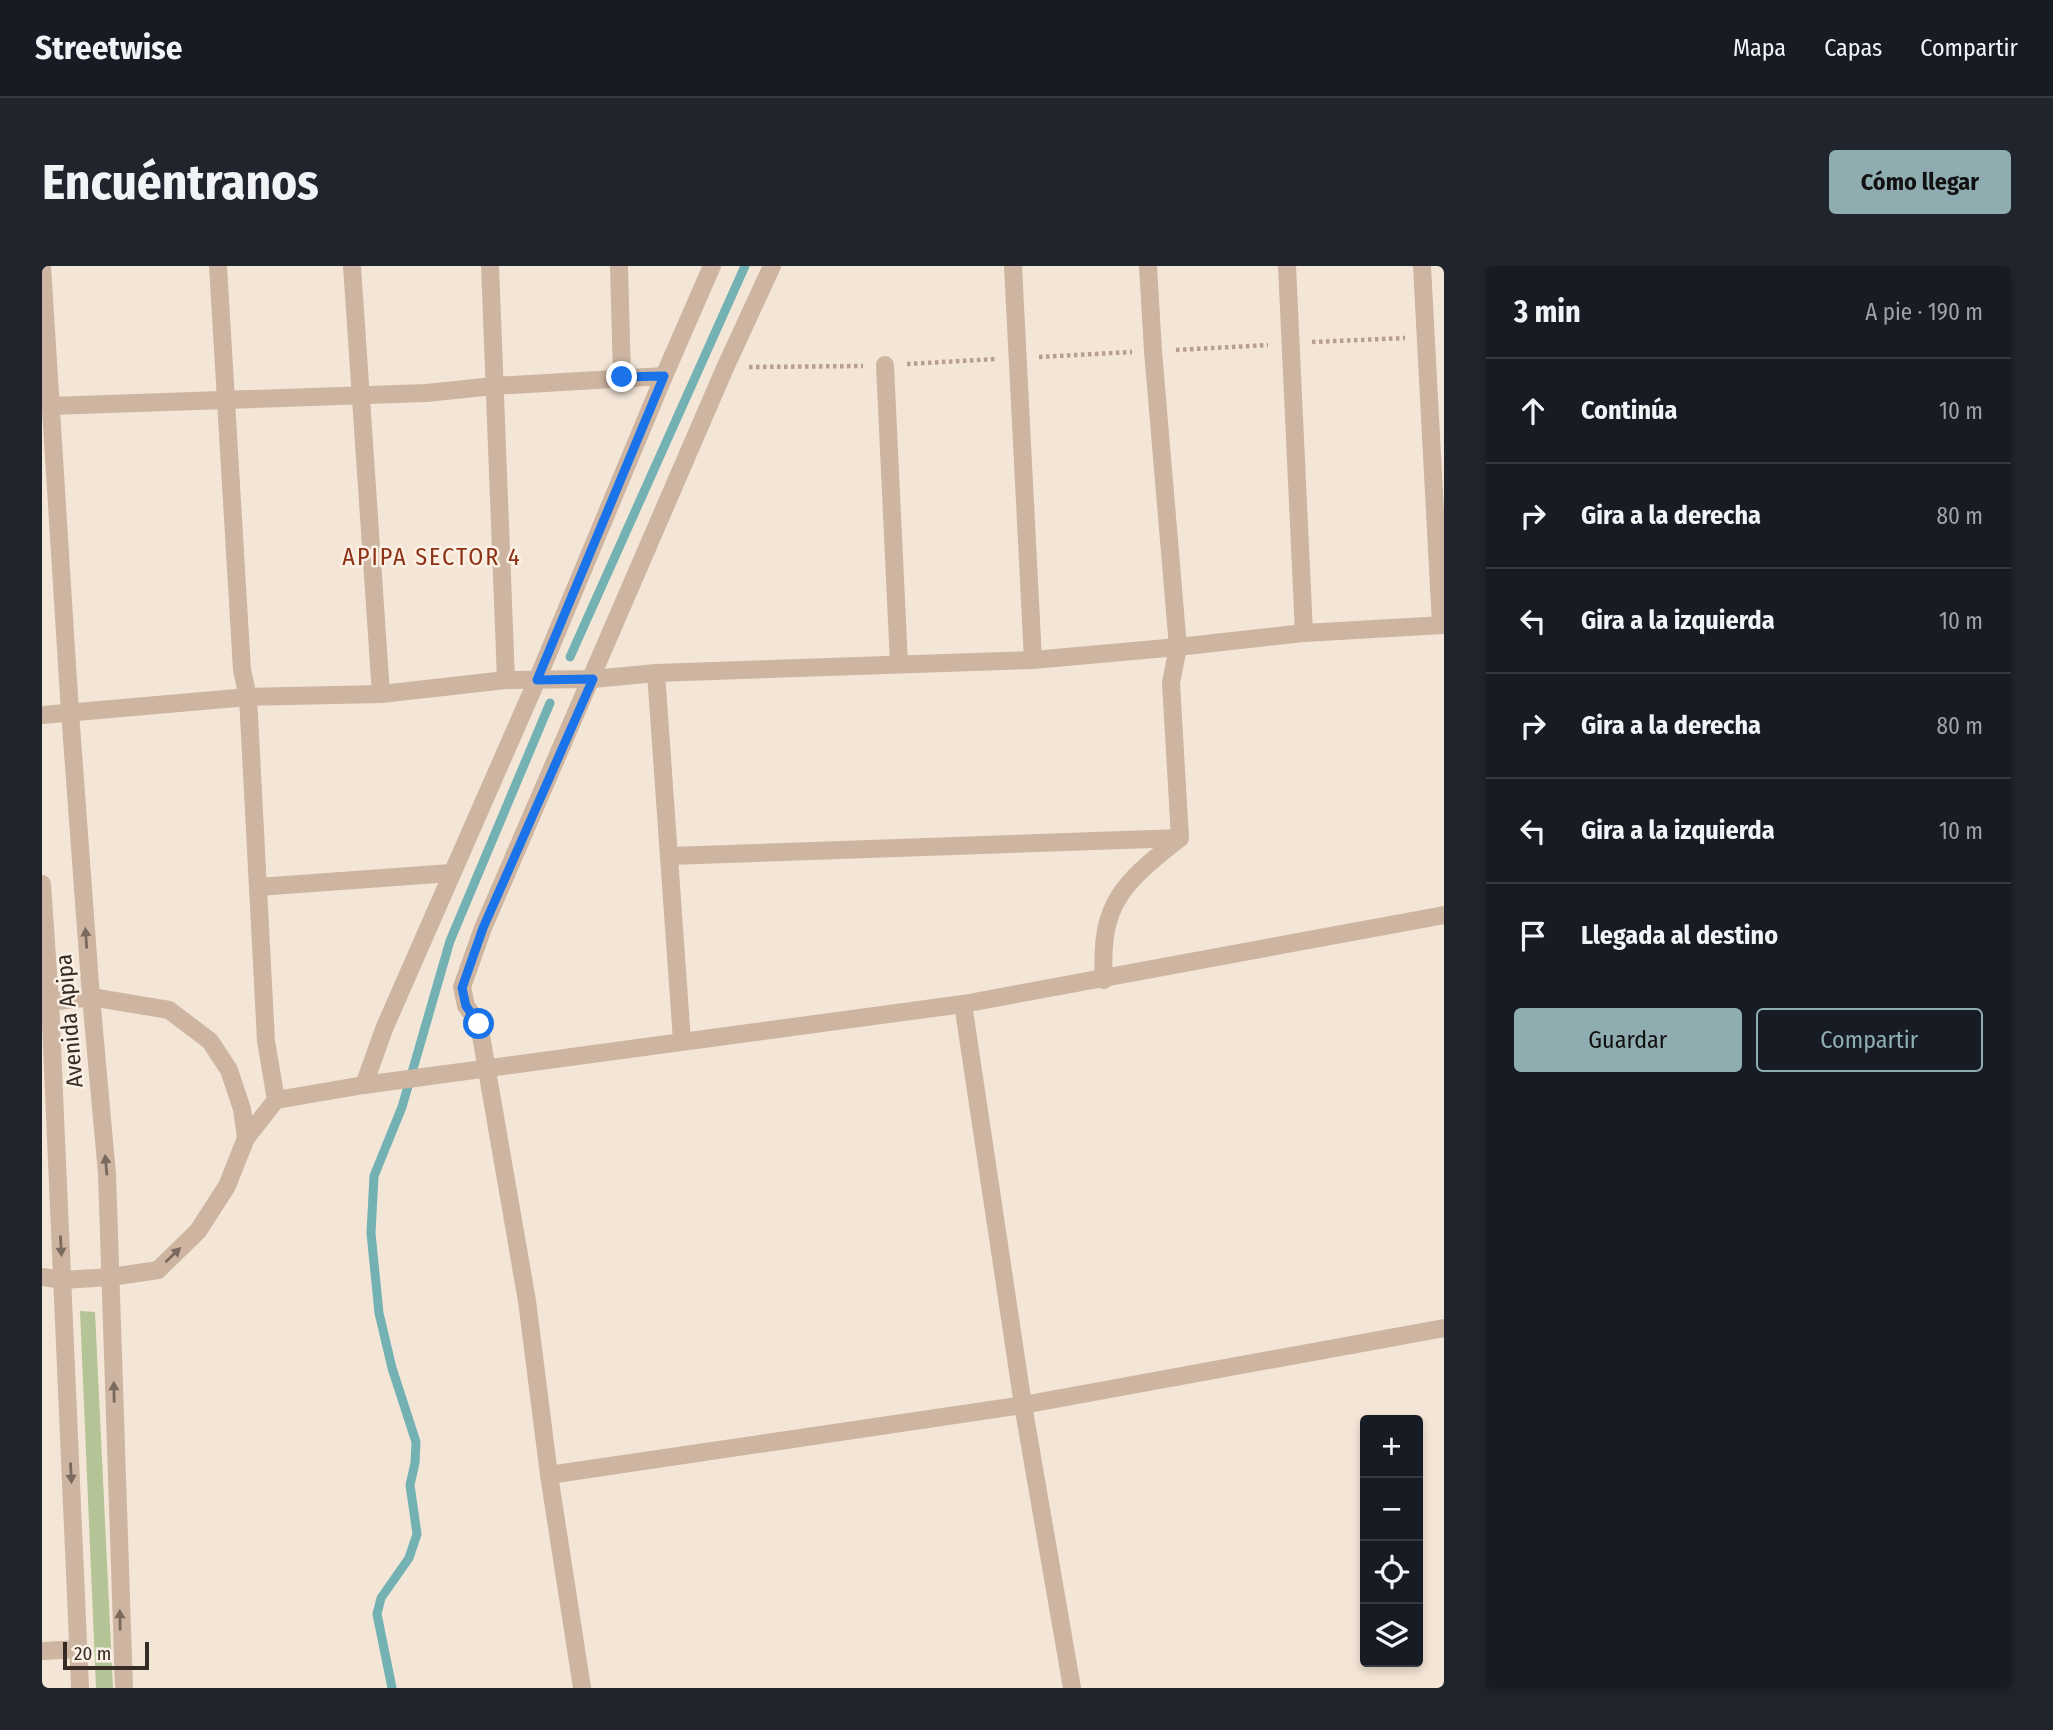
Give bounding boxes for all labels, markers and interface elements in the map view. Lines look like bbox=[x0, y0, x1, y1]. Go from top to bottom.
text: Streetwise bbox=[35, 28, 182, 68]
text: Mapa bbox=[1733, 34, 1786, 62]
text: Capas bbox=[1824, 34, 1882, 62]
text: Compartir bbox=[1920, 34, 2018, 62]
button: Cómo llegar bbox=[1829, 150, 2011, 214]
text: Encuéntranos bbox=[42, 153, 319, 212]
text: 3 min bbox=[1514, 294, 1581, 330]
text: A pie · 190 m bbox=[1865, 298, 1983, 326]
route end bbox=[606, 361, 637, 392]
icon: ahead bbox=[1514, 392, 1552, 430]
text: Continúa bbox=[1581, 395, 1678, 426]
text: 10 m bbox=[1939, 397, 1983, 425]
icon: right bbox=[1514, 497, 1552, 535]
text: Gira a la derecha bbox=[1581, 500, 1761, 531]
text: 80 m bbox=[1936, 502, 1983, 530]
district label: APIPA SECTOR 4 bbox=[342, 543, 522, 571]
icon: left bbox=[1514, 602, 1552, 640]
text: Gira a la izquierda bbox=[1581, 605, 1775, 636]
text: 10 m bbox=[1939, 607, 1983, 635]
icon: right bbox=[1514, 707, 1552, 745]
text: Gira a la derecha bbox=[1581, 710, 1761, 741]
text: 80 m bbox=[1936, 712, 1983, 740]
icon: left bbox=[1514, 812, 1552, 850]
text: Gira a la izquierda bbox=[1581, 815, 1775, 846]
text: 10 m bbox=[1939, 817, 1983, 845]
icon: arrive bbox=[1514, 917, 1552, 955]
text: Llegada al destino bbox=[1581, 920, 1778, 951]
one-way arrow bbox=[80, 927, 91, 949]
street label: Avenida Apipa bbox=[49, 953, 89, 1089]
route start bbox=[463, 1008, 494, 1039]
button: Guardar bbox=[1514, 1008, 1742, 1072]
button: Compartir bbox=[1756, 1008, 1983, 1072]
one-way arrow bbox=[100, 1154, 111, 1176]
one-way arrow bbox=[56, 1235, 67, 1257]
one-way arrow bbox=[164, 1248, 181, 1264]
one-way arrow bbox=[108, 1381, 120, 1403]
map controls bbox=[1360, 1415, 1423, 1667]
button: + bbox=[1360, 1415, 1423, 1478]
one-way arrow bbox=[66, 1462, 77, 1484]
button: − bbox=[1360, 1478, 1423, 1541]
button: locate bbox=[1360, 1541, 1423, 1604]
button: layers bbox=[1360, 1604, 1423, 1667]
one-way arrow bbox=[114, 1609, 126, 1631]
scale bar bbox=[63, 1639, 149, 1671]
text: 20 m bbox=[74, 1642, 111, 1665]

